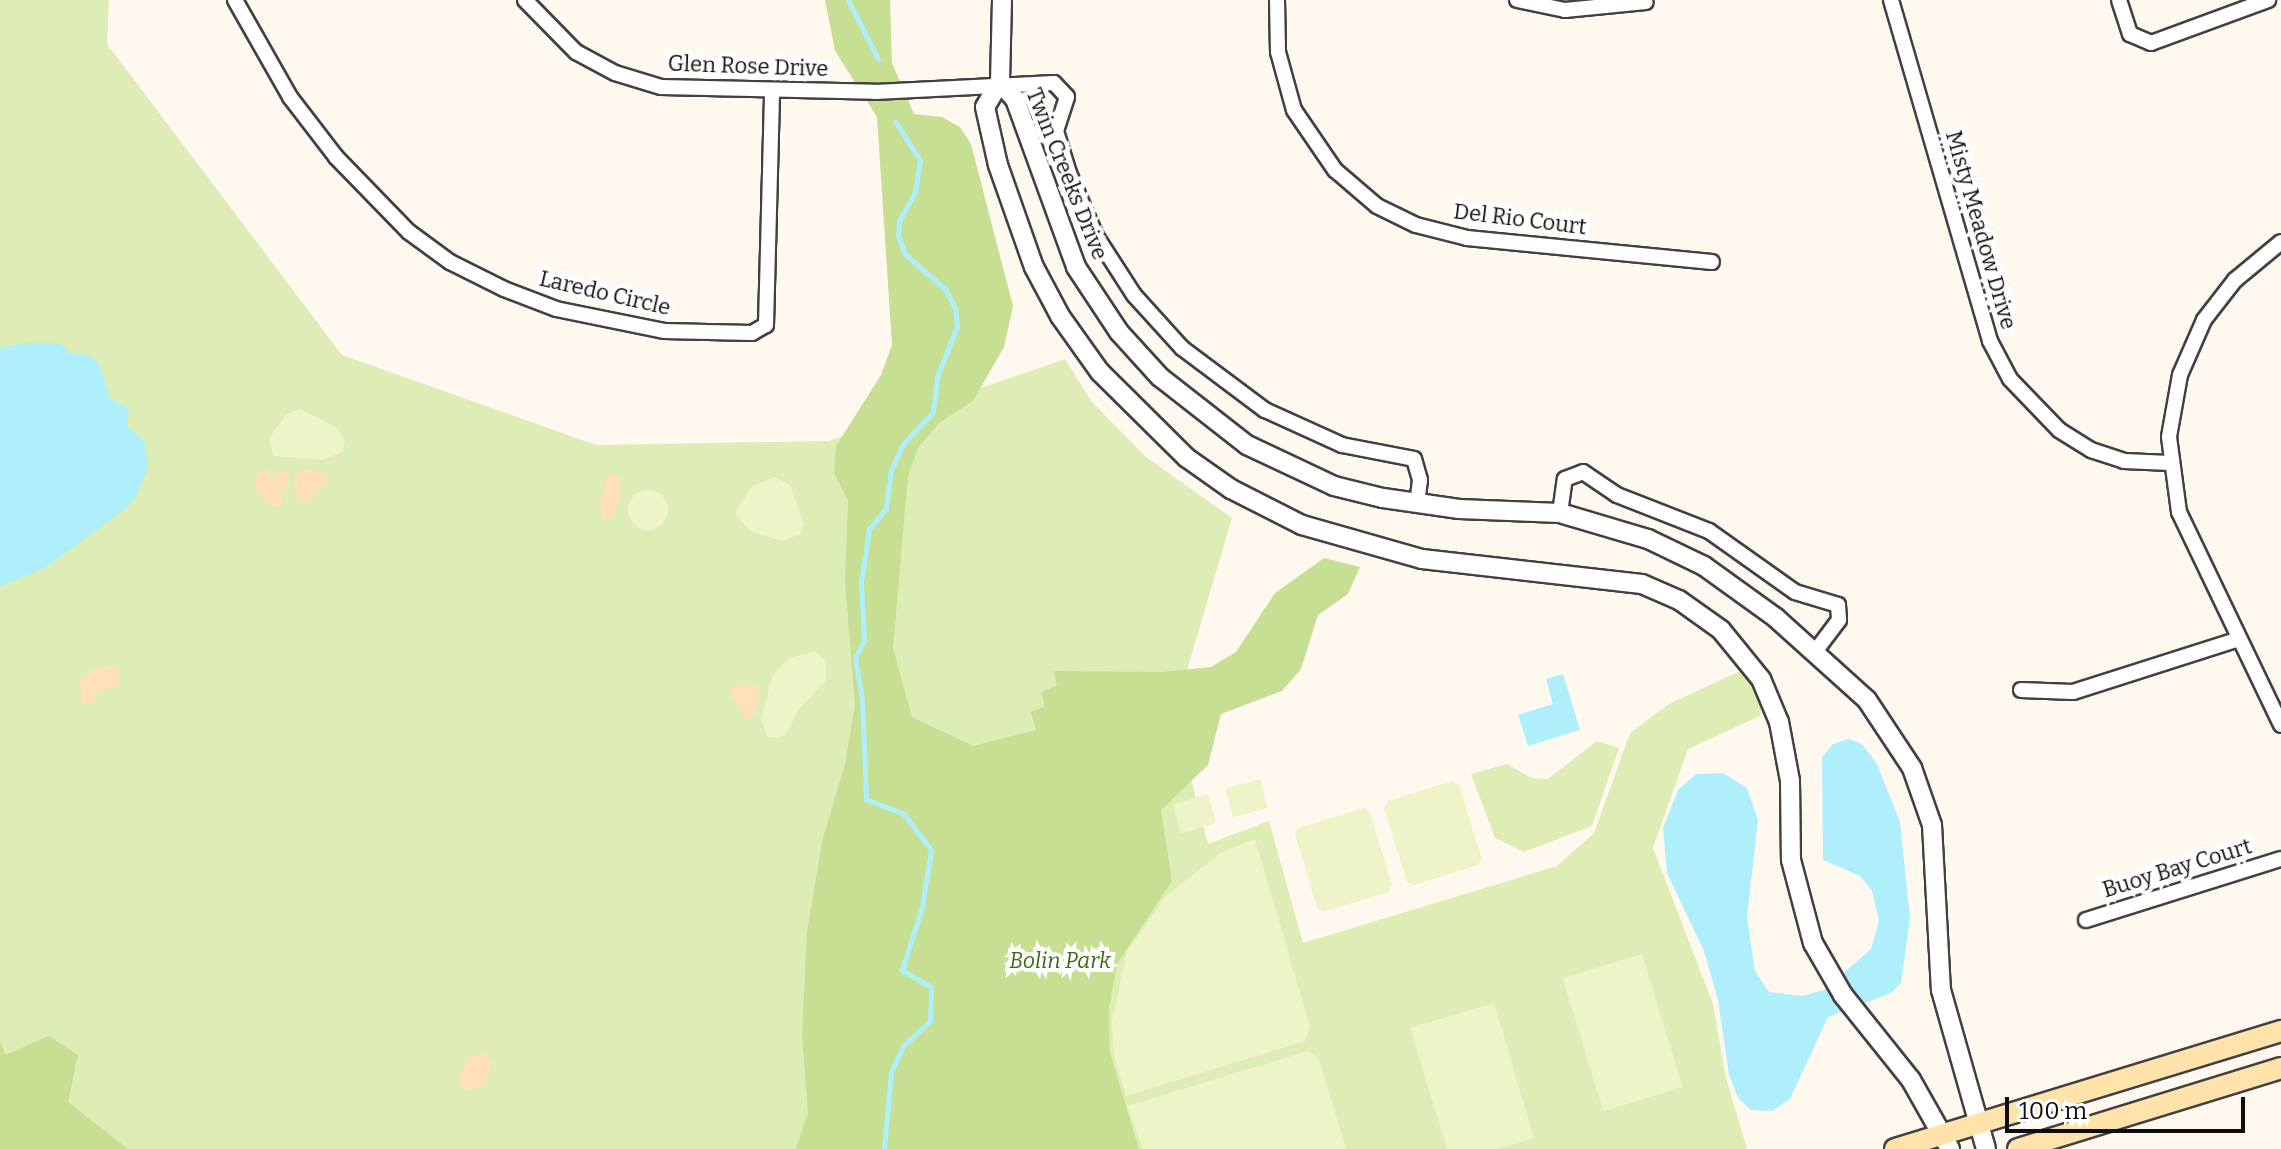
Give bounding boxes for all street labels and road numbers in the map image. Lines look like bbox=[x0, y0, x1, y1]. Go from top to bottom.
street label: Glen Rose Drive bbox=[667, 50, 829, 82]
street label: Twin Creeks Drive bbox=[1021, 84, 1113, 264]
street label: Misty Meadow Drive bbox=[1940, 128, 2022, 332]
street label: Del Rio Court bbox=[1452, 198, 1588, 240]
street label: Laredo Circle bbox=[537, 265, 673, 321]
street label: Buoy Bay Court bbox=[2099, 833, 2255, 903]

